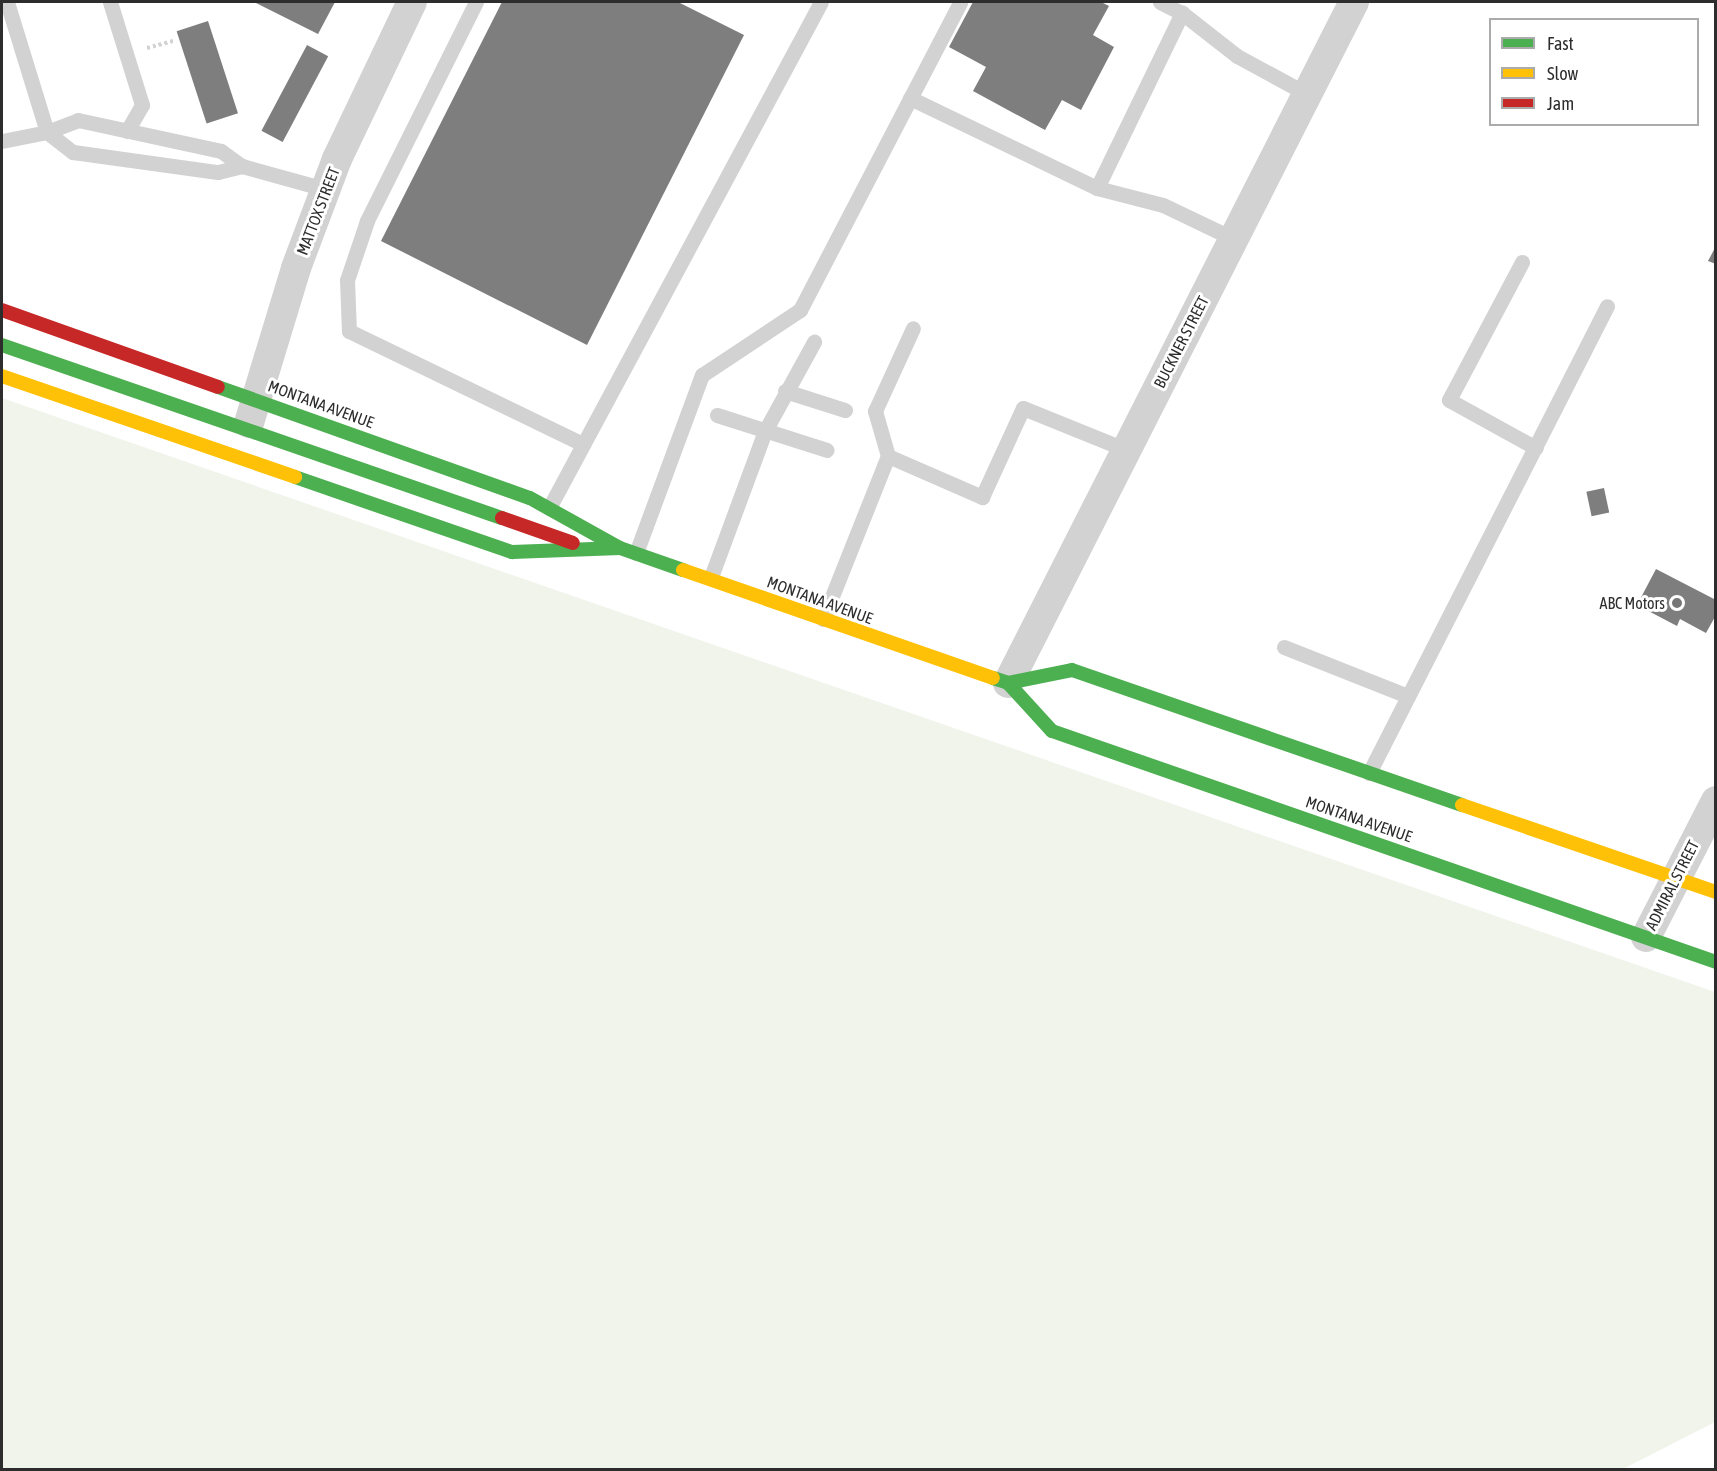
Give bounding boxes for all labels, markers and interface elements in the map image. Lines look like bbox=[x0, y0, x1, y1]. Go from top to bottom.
legend bbox=[1489, 18, 1699, 126]
text: Fast bbox=[1547, 33, 1574, 54]
text: Slow bbox=[1547, 63, 1578, 84]
text: Jam bbox=[1547, 93, 1574, 114]
street label: MATTOX STREET bbox=[292, 164, 344, 258]
street label: BUCKNER STREET bbox=[1150, 293, 1212, 391]
street label: MONTANA AVENUE bbox=[266, 376, 376, 432]
street label: MONTANA AVENUE bbox=[765, 572, 875, 628]
place label: ABC Motors bbox=[1600, 593, 1665, 613]
marker: ABC Motors bbox=[1670, 596, 1684, 610]
street label: MONTANA AVENUE bbox=[1303, 792, 1415, 846]
street label: ADMIRAL STREET bbox=[1641, 837, 1703, 933]

